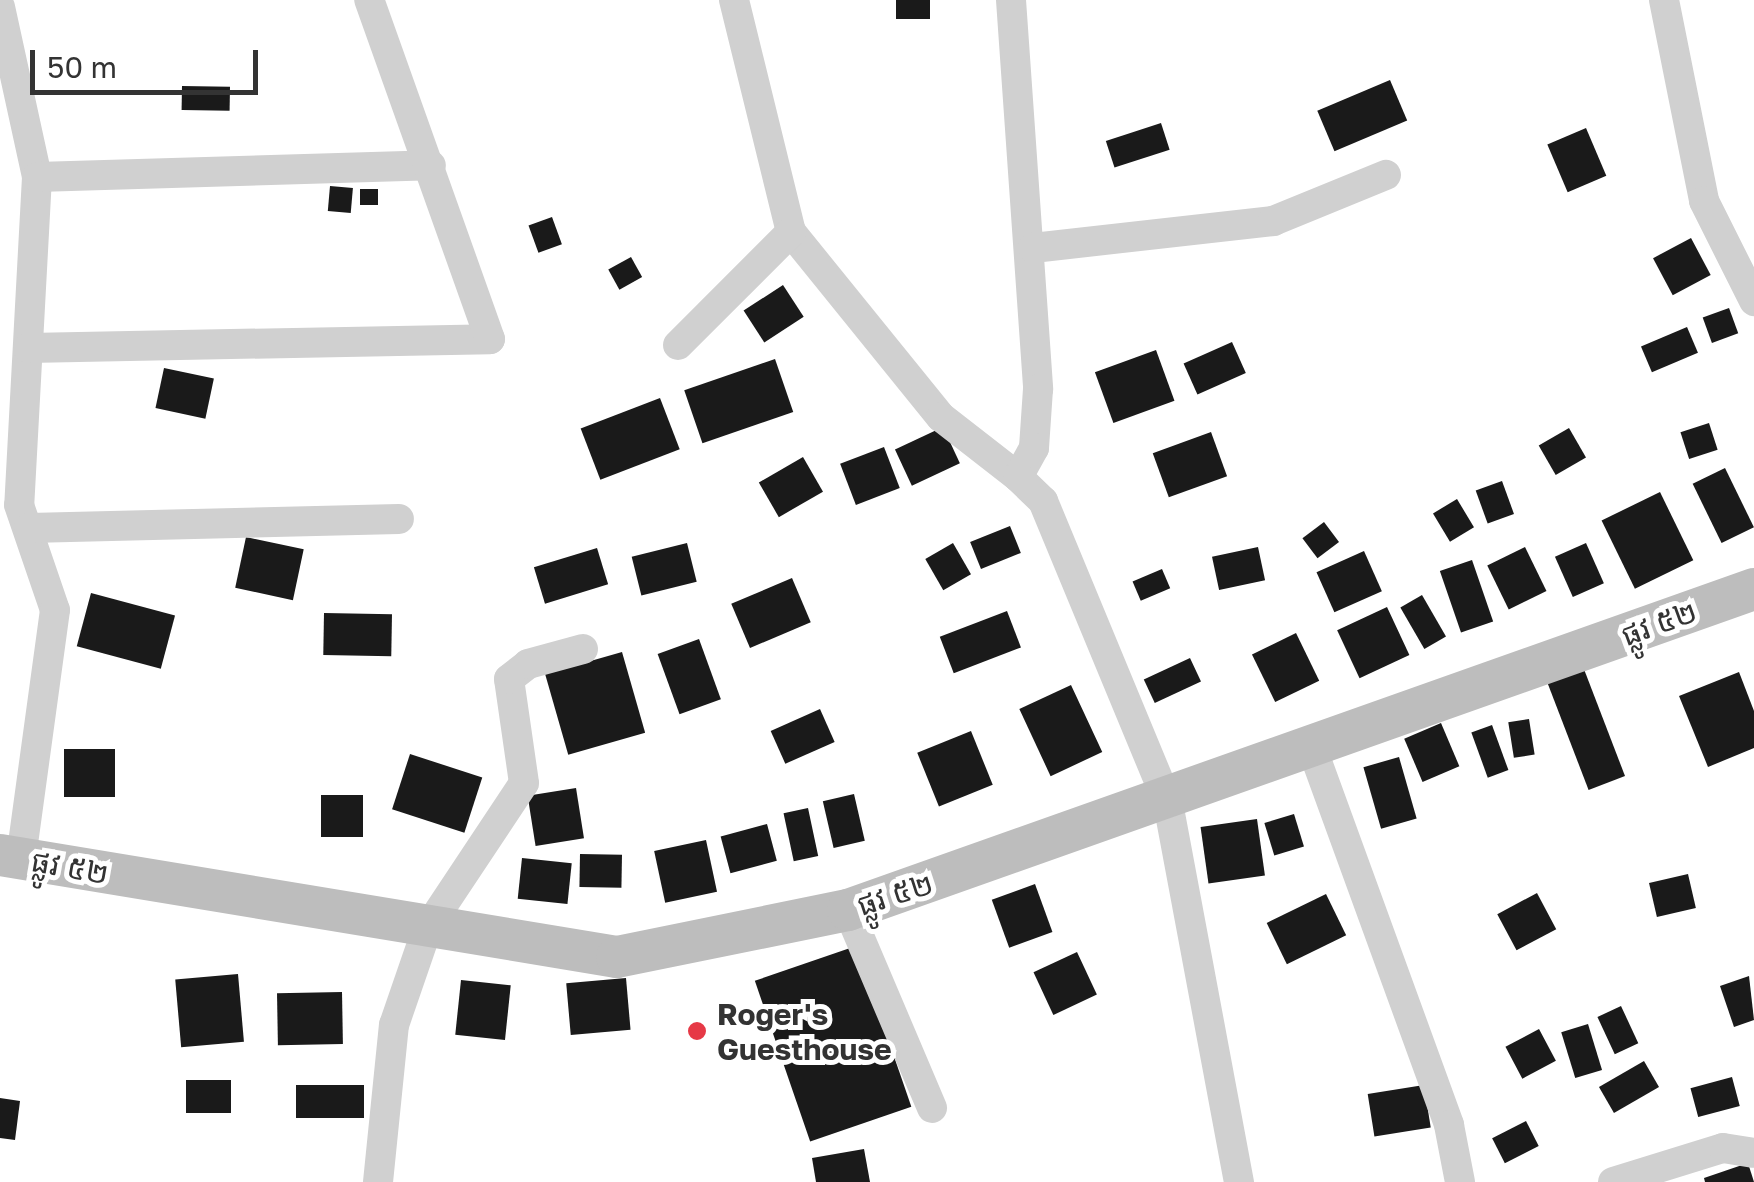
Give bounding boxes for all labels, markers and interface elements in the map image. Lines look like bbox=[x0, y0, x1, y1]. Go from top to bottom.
scale bar bbox=[35, 30, 262, 92]
text: 50 m bbox=[47, 49, 117, 85]
street label: ផ្លូវ ៥២ bbox=[1616, 593, 1702, 653]
street label: ផ្លូវ ៥២ bbox=[28, 843, 112, 891]
street label: ផ្លូវ ៥២ bbox=[852, 865, 938, 923]
place label: Roger's Guesthouse bbox=[717, 996, 892, 1066]
marker: Roger's Guesthouse bbox=[686, 1020, 708, 1042]

